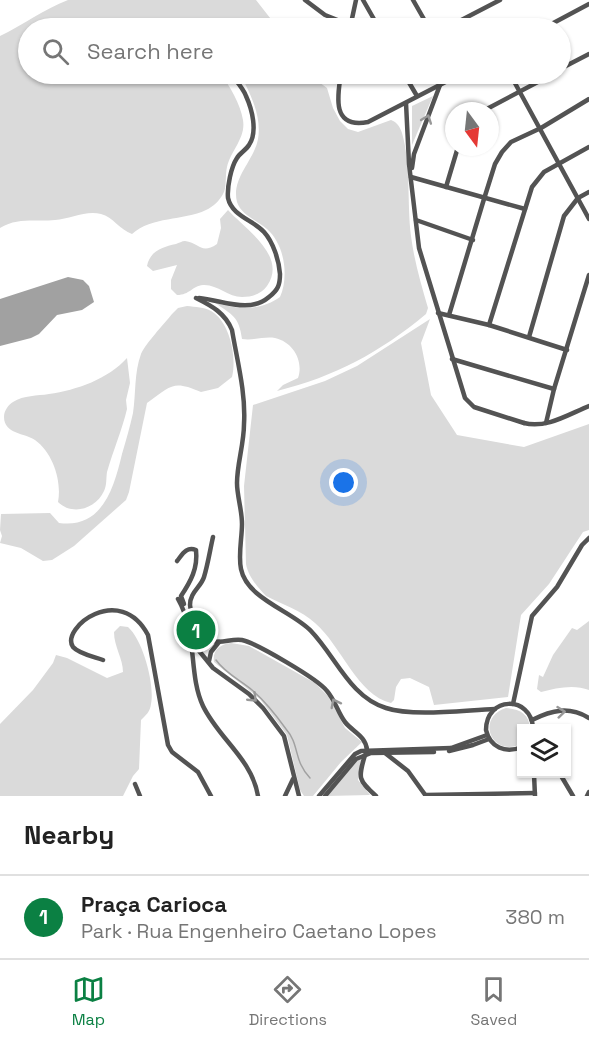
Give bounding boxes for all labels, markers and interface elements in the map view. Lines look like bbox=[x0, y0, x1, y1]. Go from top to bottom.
search box bbox=[18, 18, 571, 84]
icon: search bbox=[39, 35, 72, 68]
text: Search here bbox=[87, 37, 214, 65]
north arrow bbox=[445, 102, 499, 156]
one-way arrow bbox=[419, 114, 432, 125]
your location bbox=[329, 468, 358, 497]
pin: 1 bbox=[176, 608, 216, 652]
one-way arrow bbox=[246, 691, 257, 702]
one-way arrow bbox=[331, 699, 342, 709]
one-way arrow bbox=[556, 706, 565, 718]
map controls bbox=[517, 724, 571, 778]
button: layers bbox=[517, 724, 571, 778]
text: Nearby bbox=[24, 818, 114, 852]
text: Praça Carioca bbox=[81, 890, 227, 918]
text: 1 bbox=[39, 904, 48, 930]
text: 380 m bbox=[505, 904, 565, 930]
text: Park · Rua Engenheiro Caetano Lopes bbox=[81, 918, 437, 944]
tab: Map bbox=[72, 973, 105, 1030]
tab: Directions bbox=[249, 973, 327, 1030]
tab: Saved bbox=[471, 973, 517, 1030]

